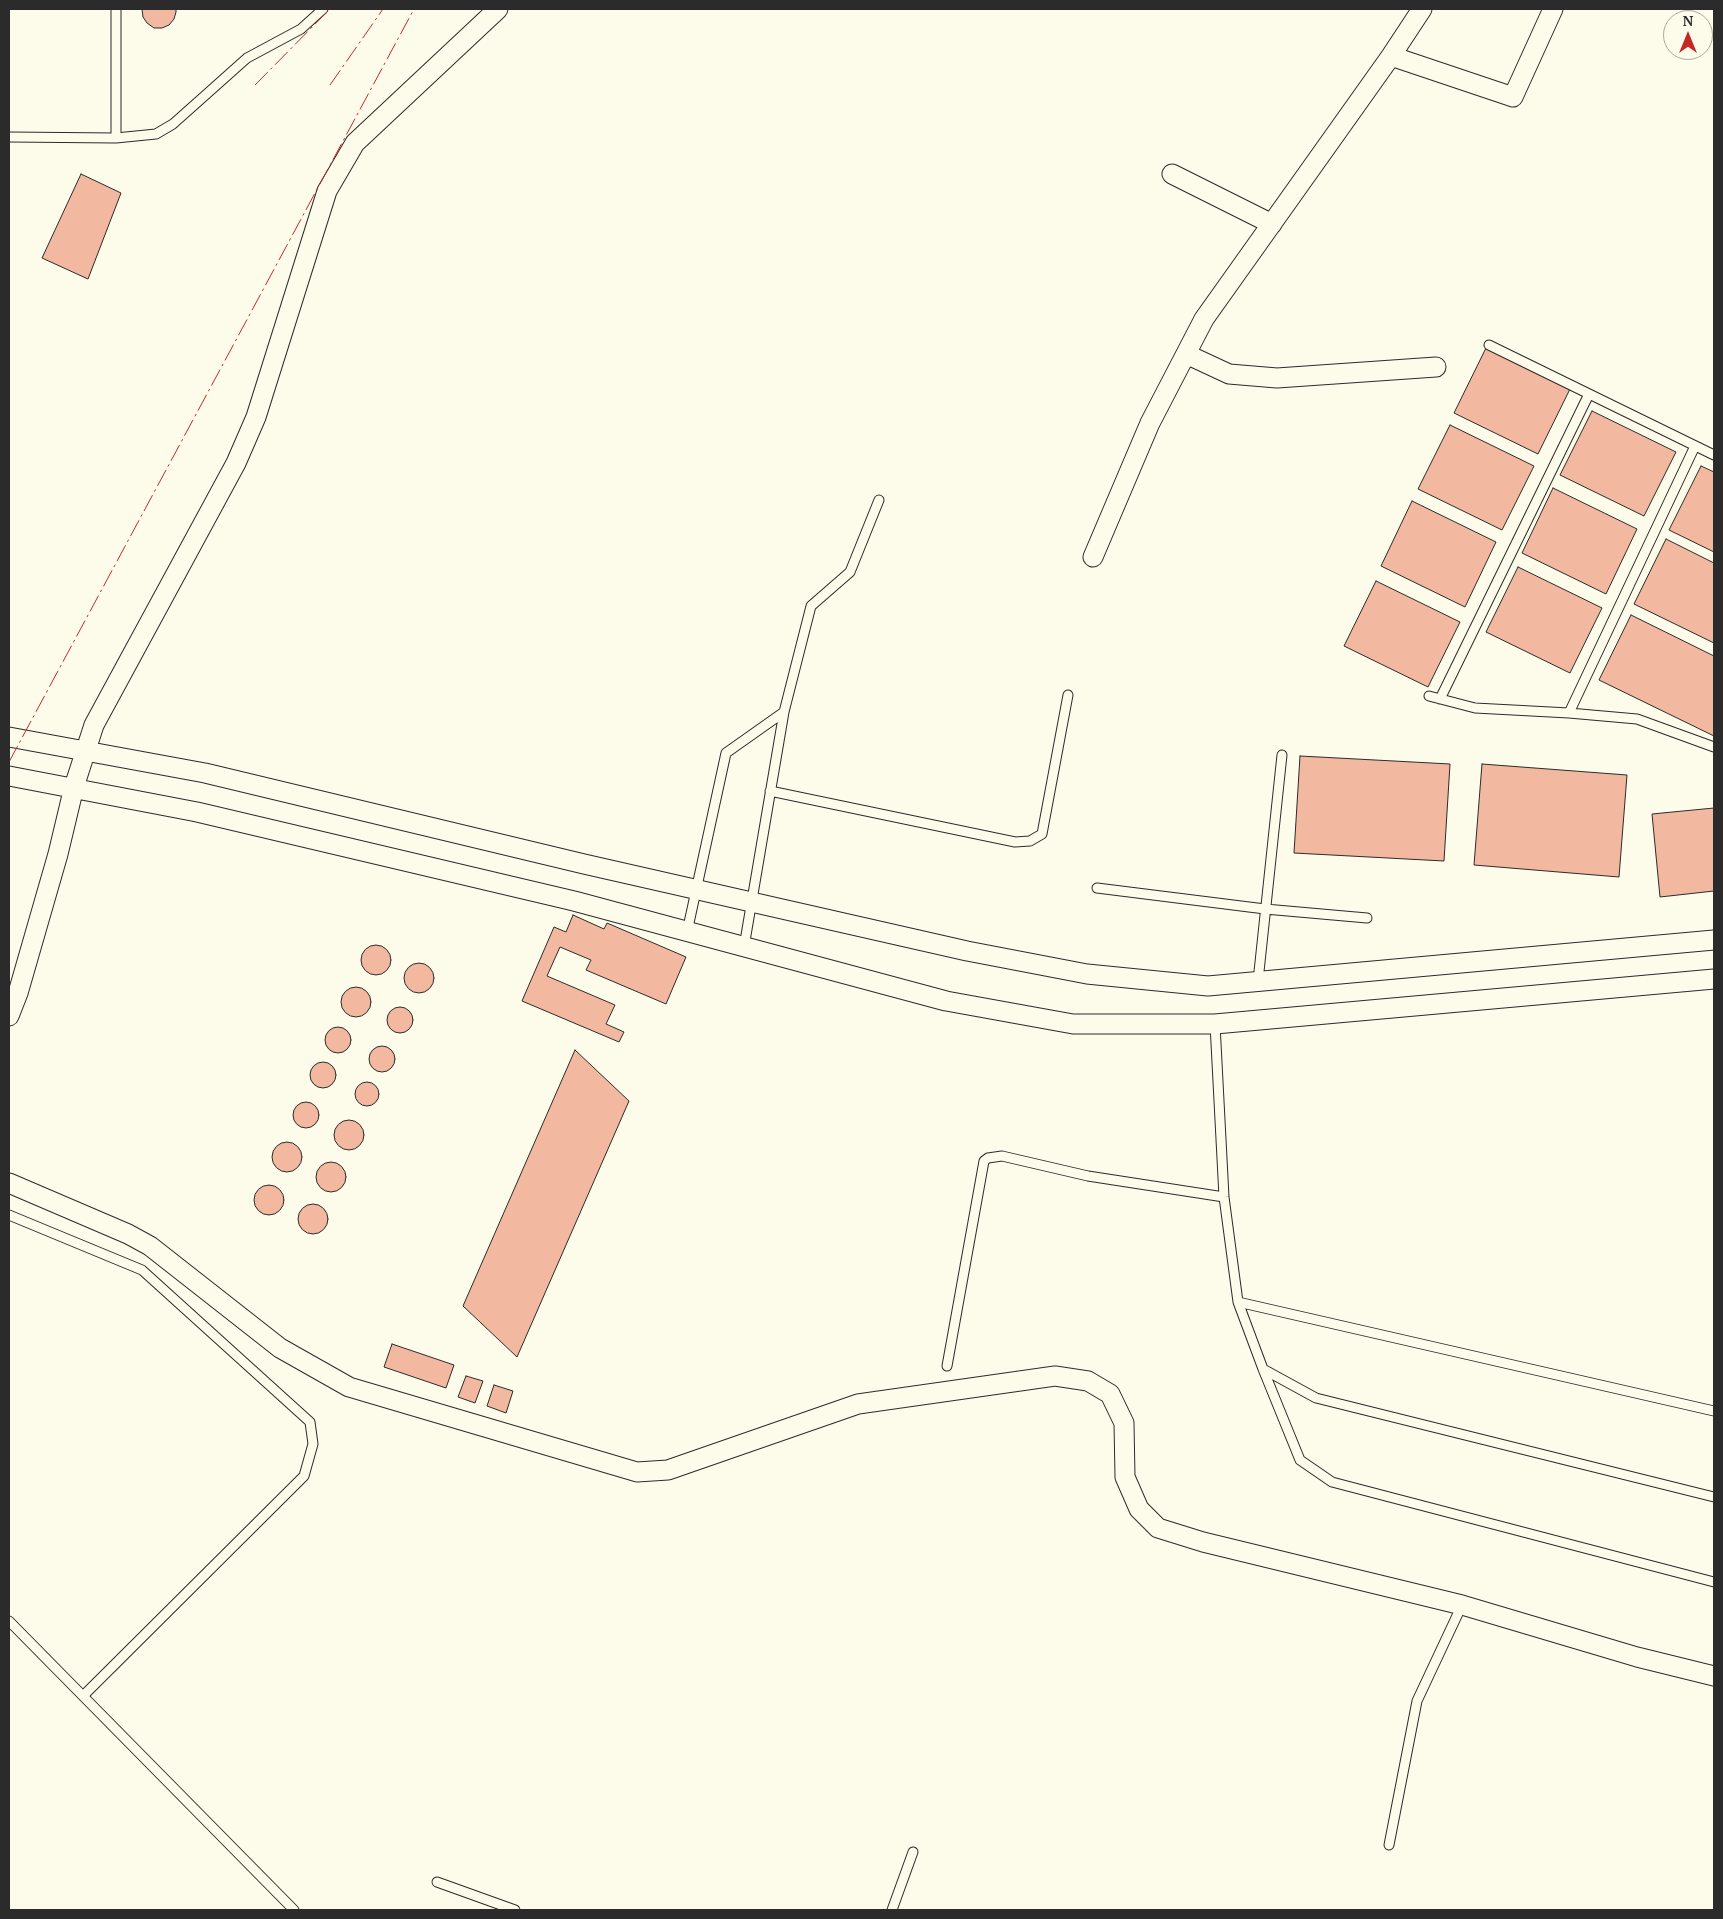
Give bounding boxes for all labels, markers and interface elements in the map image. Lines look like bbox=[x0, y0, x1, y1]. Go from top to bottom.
north arrow bbox=[1663, 10, 1713, 60]
text: N bbox=[1683, 11, 1693, 30]

